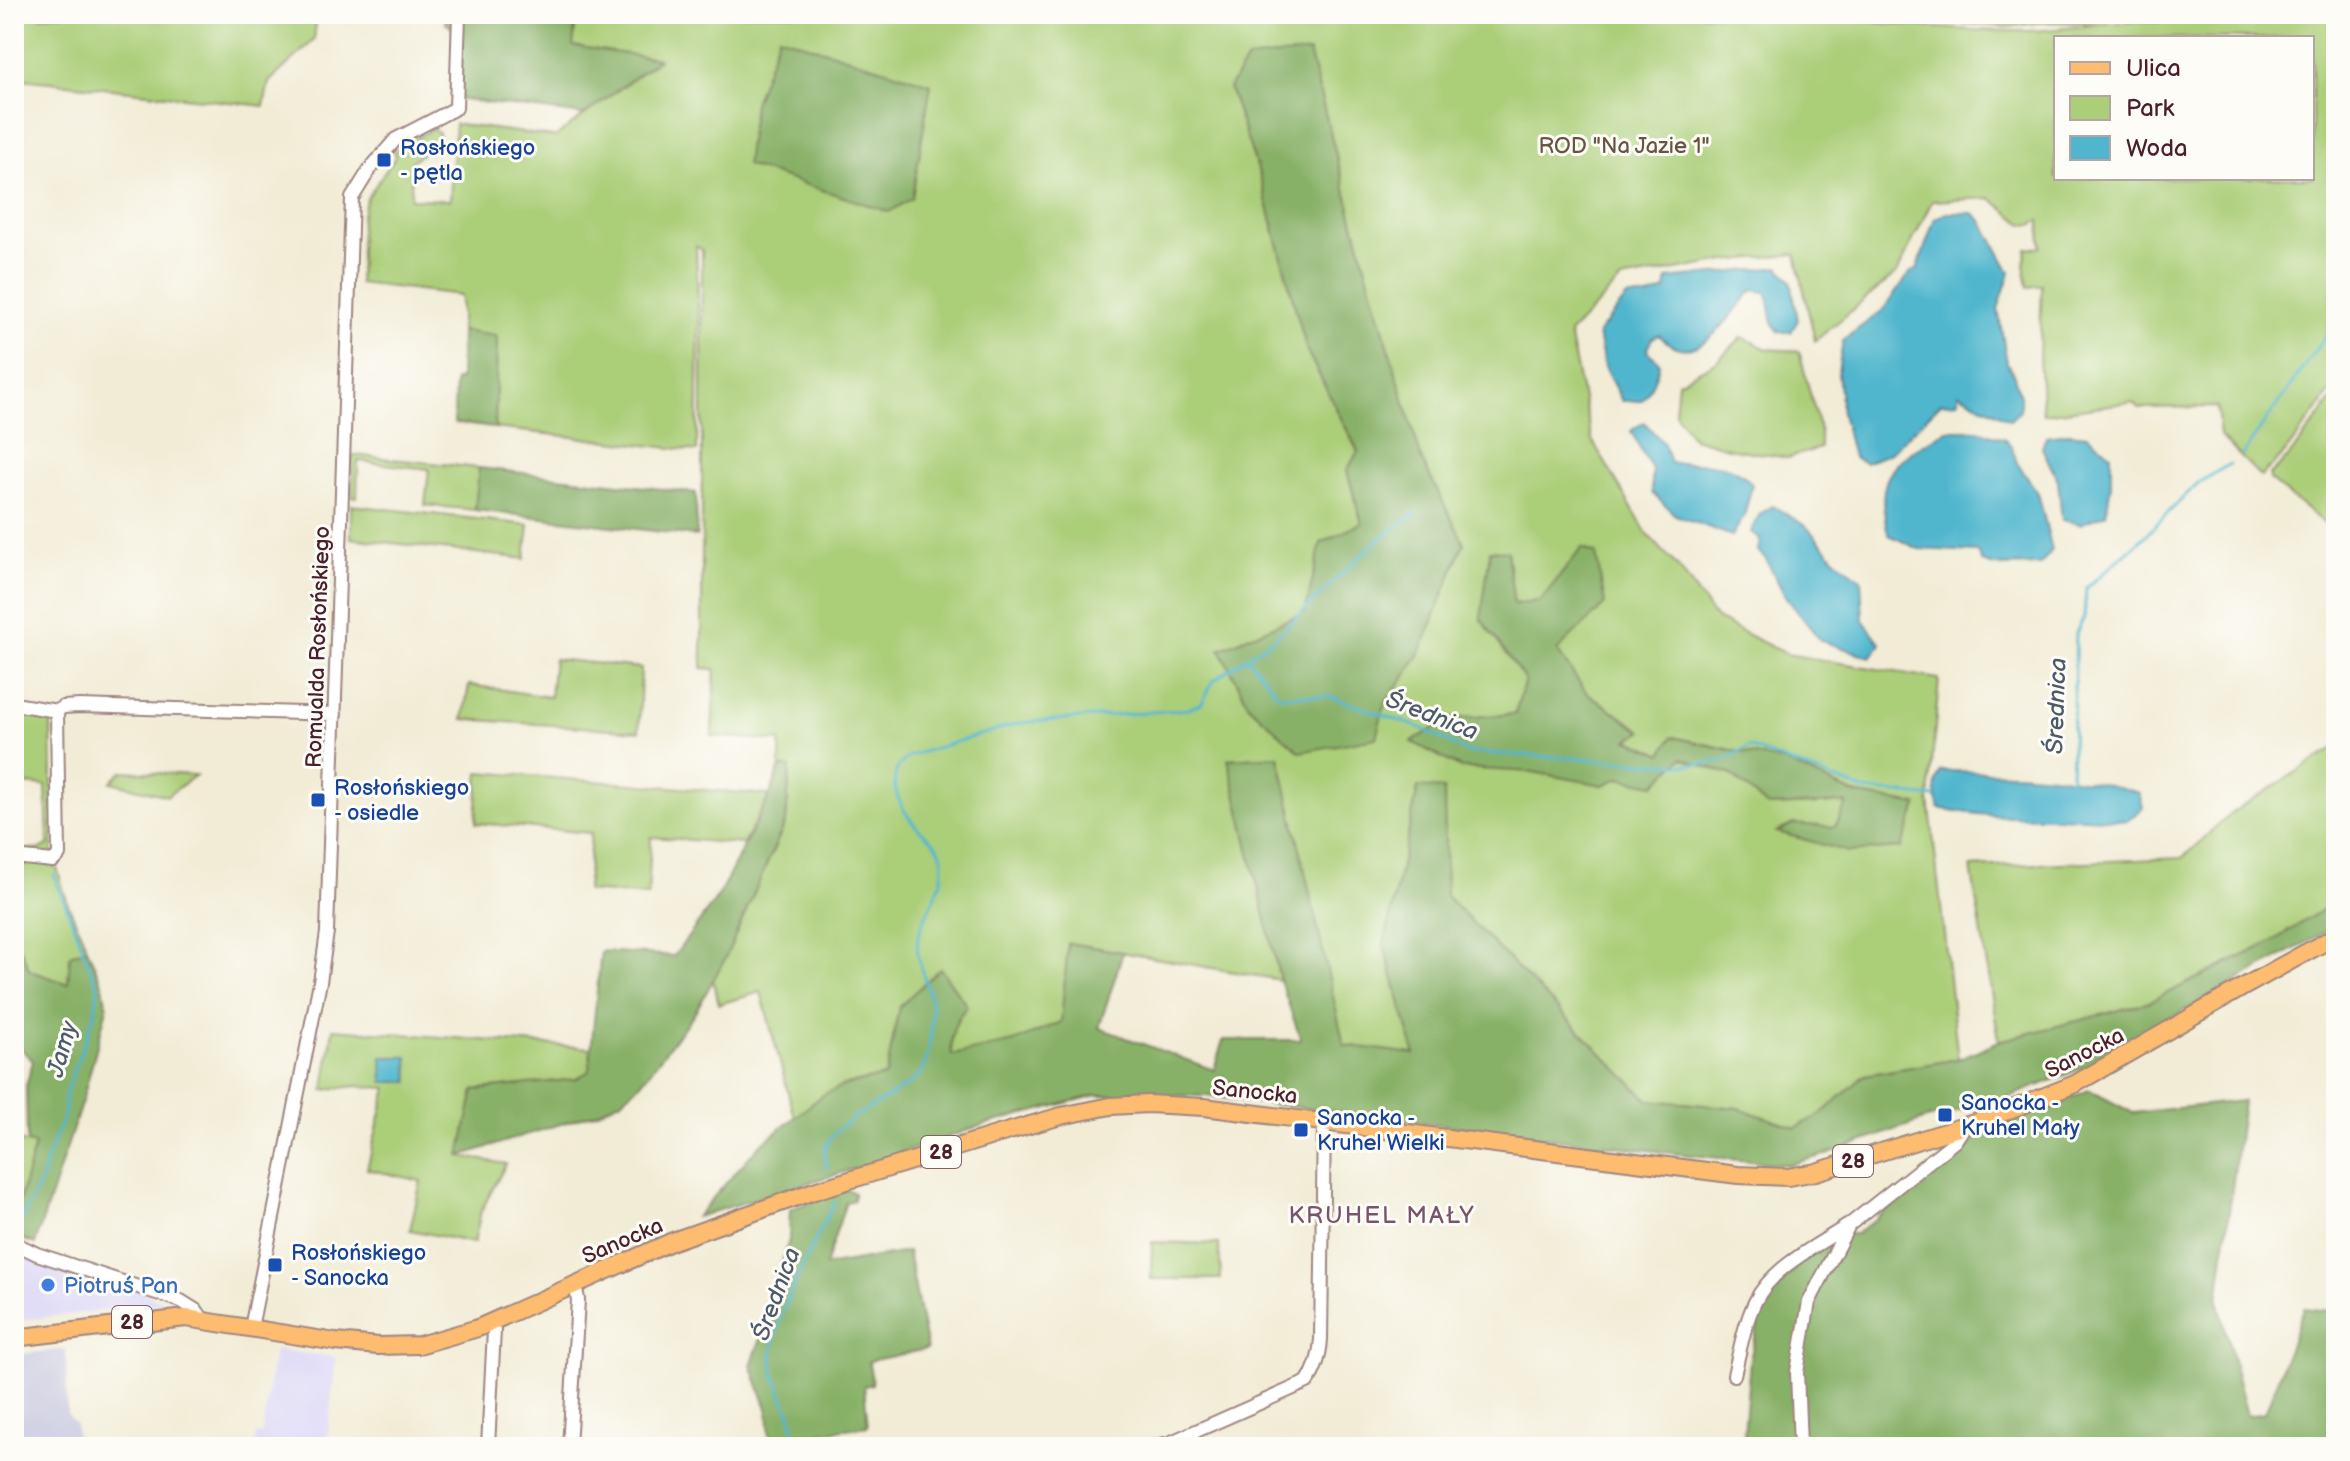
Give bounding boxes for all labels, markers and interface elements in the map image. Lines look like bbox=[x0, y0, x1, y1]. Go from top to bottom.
legend bbox=[2054, 36, 2314, 180]
text: Ulica bbox=[2126, 54, 2181, 83]
text: Park bbox=[2126, 94, 2174, 123]
park label: ROD "Na Jazie 1" bbox=[1538, 133, 1710, 160]
text: Woda bbox=[2126, 134, 2188, 163]
place label: Rosłońskiego - pętla bbox=[400, 135, 535, 187]
marker: Rosłońskiego - pętla bbox=[375, 151, 393, 169]
street label: Romualda Rosłońskiego bbox=[301, 526, 336, 768]
water label: Średnica bbox=[2039, 657, 2073, 755]
water label: Średnica bbox=[1381, 684, 1483, 746]
place label: Rosłońskiego - osiedle bbox=[334, 775, 469, 827]
marker: Rosłońskiego - osiedle bbox=[309, 791, 327, 809]
water label: Jamy bbox=[41, 1017, 85, 1081]
street label: Sanocka bbox=[2041, 1022, 2129, 1085]
street label: Sanocka bbox=[1211, 1075, 1299, 1110]
place label: Sanocka - Kruhel Mały bbox=[1961, 1090, 2080, 1142]
place label: Sanocka - Kruhel Wielki bbox=[1317, 1105, 1445, 1157]
marker: Sanocka - Kruhel Mały bbox=[1936, 1106, 1954, 1124]
marker: Sanocka - Kruhel Wielki bbox=[1292, 1121, 1310, 1139]
road number: 28 bbox=[921, 1136, 961, 1168]
road number: 28 bbox=[1833, 1145, 1873, 1177]
district label: KRUHEL MAŁY bbox=[1289, 1201, 1475, 1230]
street label: Sanocka bbox=[578, 1212, 667, 1270]
place label: Rosłońskiego - Sanocka bbox=[291, 1240, 426, 1292]
water label: Średnica bbox=[745, 1243, 807, 1345]
marker: Rosłońskiego - Sanocka bbox=[266, 1256, 284, 1274]
place label: Piotruś Pan bbox=[64, 1273, 178, 1300]
marker: Piotruś Pan bbox=[39, 1276, 57, 1294]
road number: 28 bbox=[112, 1306, 152, 1338]

